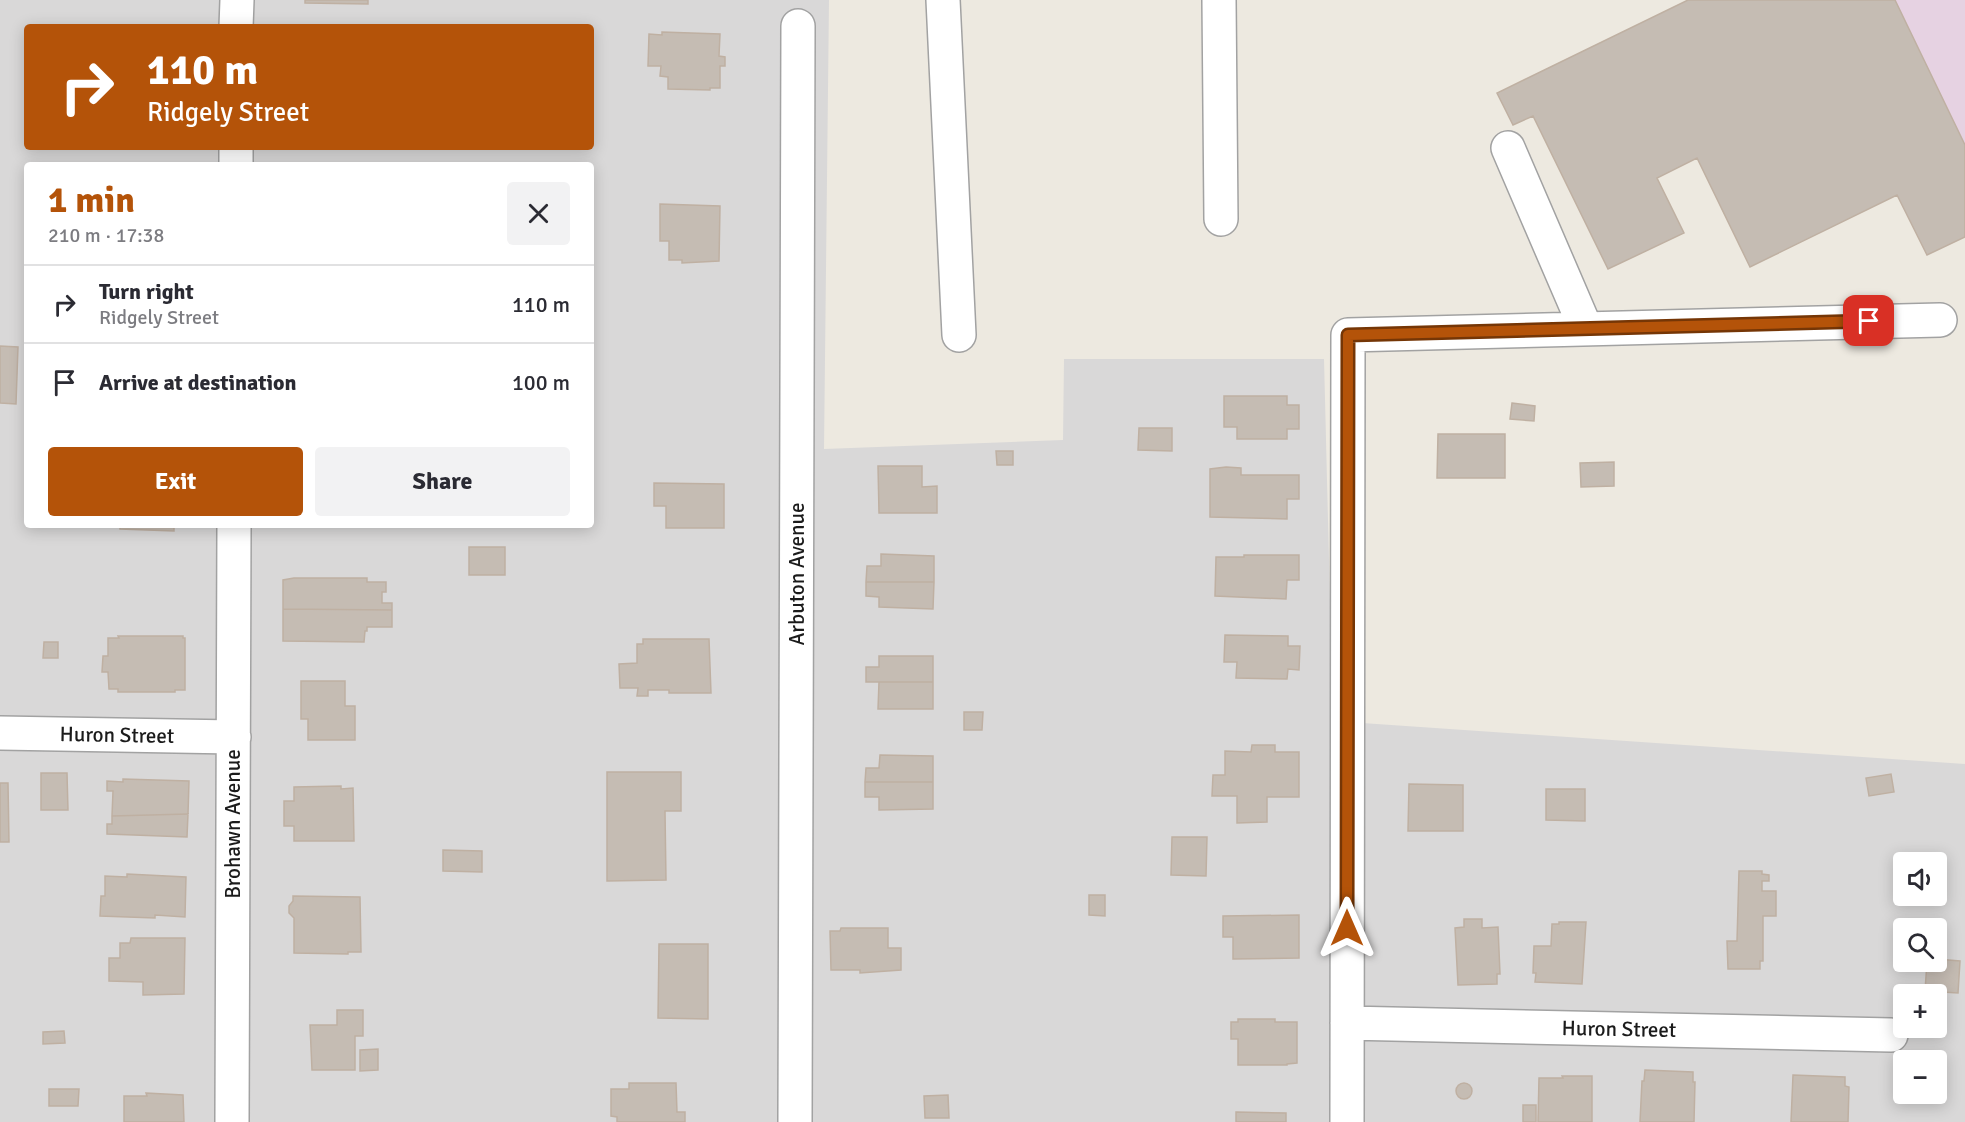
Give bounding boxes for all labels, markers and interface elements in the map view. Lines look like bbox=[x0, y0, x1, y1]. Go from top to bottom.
text: 110 m bbox=[147, 45, 258, 96]
icon: right bbox=[48, 48, 126, 126]
text: Ridgely Street bbox=[147, 96, 309, 129]
text: 1 min bbox=[48, 178, 135, 223]
button: close bbox=[507, 182, 570, 245]
text: 210 m · 17:38 bbox=[48, 223, 164, 248]
text: Turn right bbox=[99, 278, 194, 305]
icon: right bbox=[48, 288, 81, 321]
text: 110 m bbox=[512, 291, 570, 318]
pin bbox=[1843, 295, 1894, 346]
icon: arrive bbox=[1852, 304, 1885, 337]
text: Ridgely Street bbox=[99, 305, 219, 330]
icon: arrive bbox=[48, 366, 81, 399]
text: Arrive at destination bbox=[99, 369, 296, 396]
text: 100 m bbox=[512, 369, 570, 396]
button: Exit bbox=[48, 447, 303, 516]
button: Share bbox=[315, 447, 570, 516]
street label: Arbuton Avenue bbox=[784, 503, 810, 645]
street label: Huron Street bbox=[59, 721, 175, 749]
street label: Brohawn Avenue bbox=[220, 749, 246, 899]
map controls bbox=[1893, 852, 1947, 1104]
button: sound bbox=[1893, 852, 1947, 906]
position arrow bbox=[1315, 896, 1379, 960]
button: search bbox=[1893, 918, 1947, 972]
button: + bbox=[1893, 984, 1947, 1038]
street label: Huron Street bbox=[1561, 1015, 1677, 1043]
button: − bbox=[1893, 1050, 1947, 1104]

